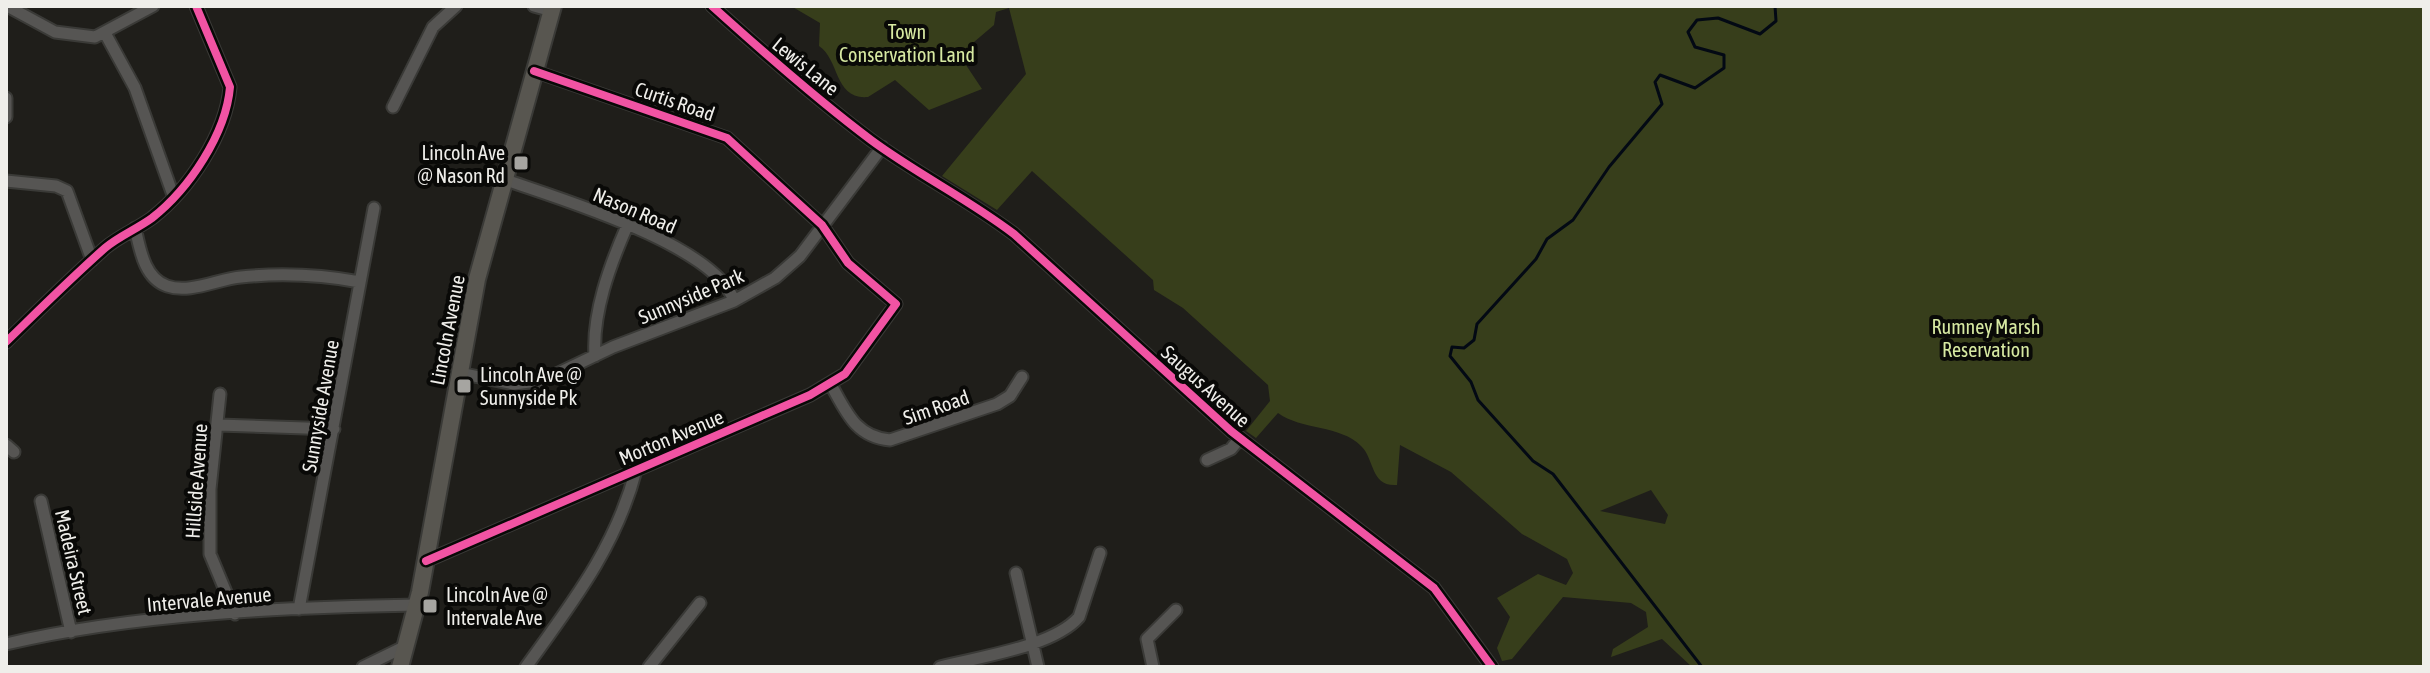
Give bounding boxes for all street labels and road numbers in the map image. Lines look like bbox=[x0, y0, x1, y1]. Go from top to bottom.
street label: Lewis Lane bbox=[768, 32, 844, 100]
street label: Curtis Road bbox=[632, 77, 718, 125]
street label: Nason Road bbox=[590, 182, 680, 238]
street label: Sunnyside Park bbox=[635, 263, 747, 328]
street label: Lincoln Avenue bbox=[425, 273, 469, 387]
street label: Sunnyside Avenue bbox=[297, 338, 343, 474]
street label: Saugus Avenue bbox=[1157, 340, 1255, 432]
street label: Sim Road bbox=[900, 385, 972, 429]
street label: Morton Avenue bbox=[615, 405, 727, 469]
street label: Hillside Avenue bbox=[181, 423, 211, 539]
street label: Madeira Street bbox=[51, 507, 97, 617]
street label: Intervale Avenue bbox=[146, 582, 272, 616]

